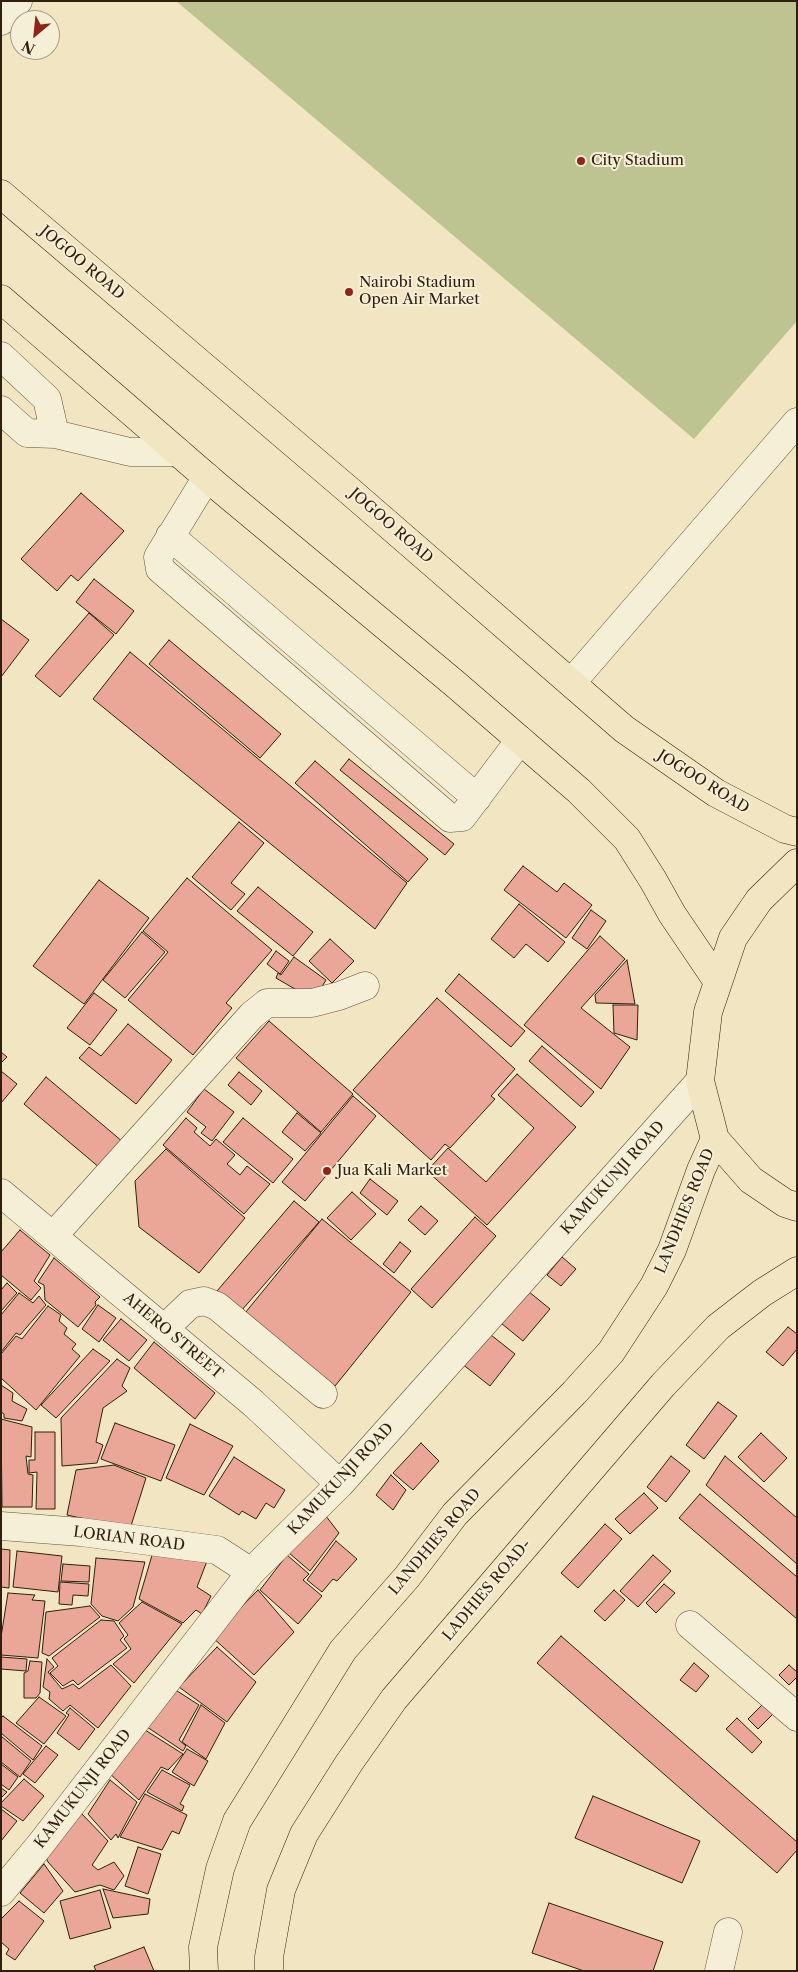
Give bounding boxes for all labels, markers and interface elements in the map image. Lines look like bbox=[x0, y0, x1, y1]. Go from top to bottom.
north arrow bbox=[10, 10, 60, 60]
text: N bbox=[19, 37, 38, 58]
place label: City Stadium bbox=[591, 152, 684, 170]
marker: City Stadium bbox=[575, 155, 587, 167]
street label: JOGOO ROAD bbox=[36, 222, 128, 304]
place label: Nairobi Stadium Open Air Market bbox=[359, 274, 480, 309]
marker: Nairobi Stadium Open Air Market bbox=[343, 286, 355, 298]
street label: JOGOO ROAD bbox=[346, 485, 436, 567]
street label: JOGOO ROAD bbox=[654, 747, 752, 817]
street label: KAMUKUNJI ROAD bbox=[557, 1118, 669, 1238]
street label: LANDHIES ROAD bbox=[652, 1146, 718, 1276]
place label: Jua Kali Market bbox=[337, 1162, 447, 1180]
marker: Jua Kali Market bbox=[321, 1165, 333, 1177]
street label: AHERO STREET bbox=[119, 1289, 227, 1383]
street label: KAMUKUNJI ROAD bbox=[285, 1419, 397, 1539]
street label: LANDHIES ROAD bbox=[385, 1485, 485, 1599]
street label: LORIAN ROAD bbox=[72, 1523, 186, 1555]
street label: LADHIES ROAD- bbox=[439, 1535, 535, 1645]
street label: KAMUKUNJI ROAD bbox=[31, 1726, 135, 1852]

